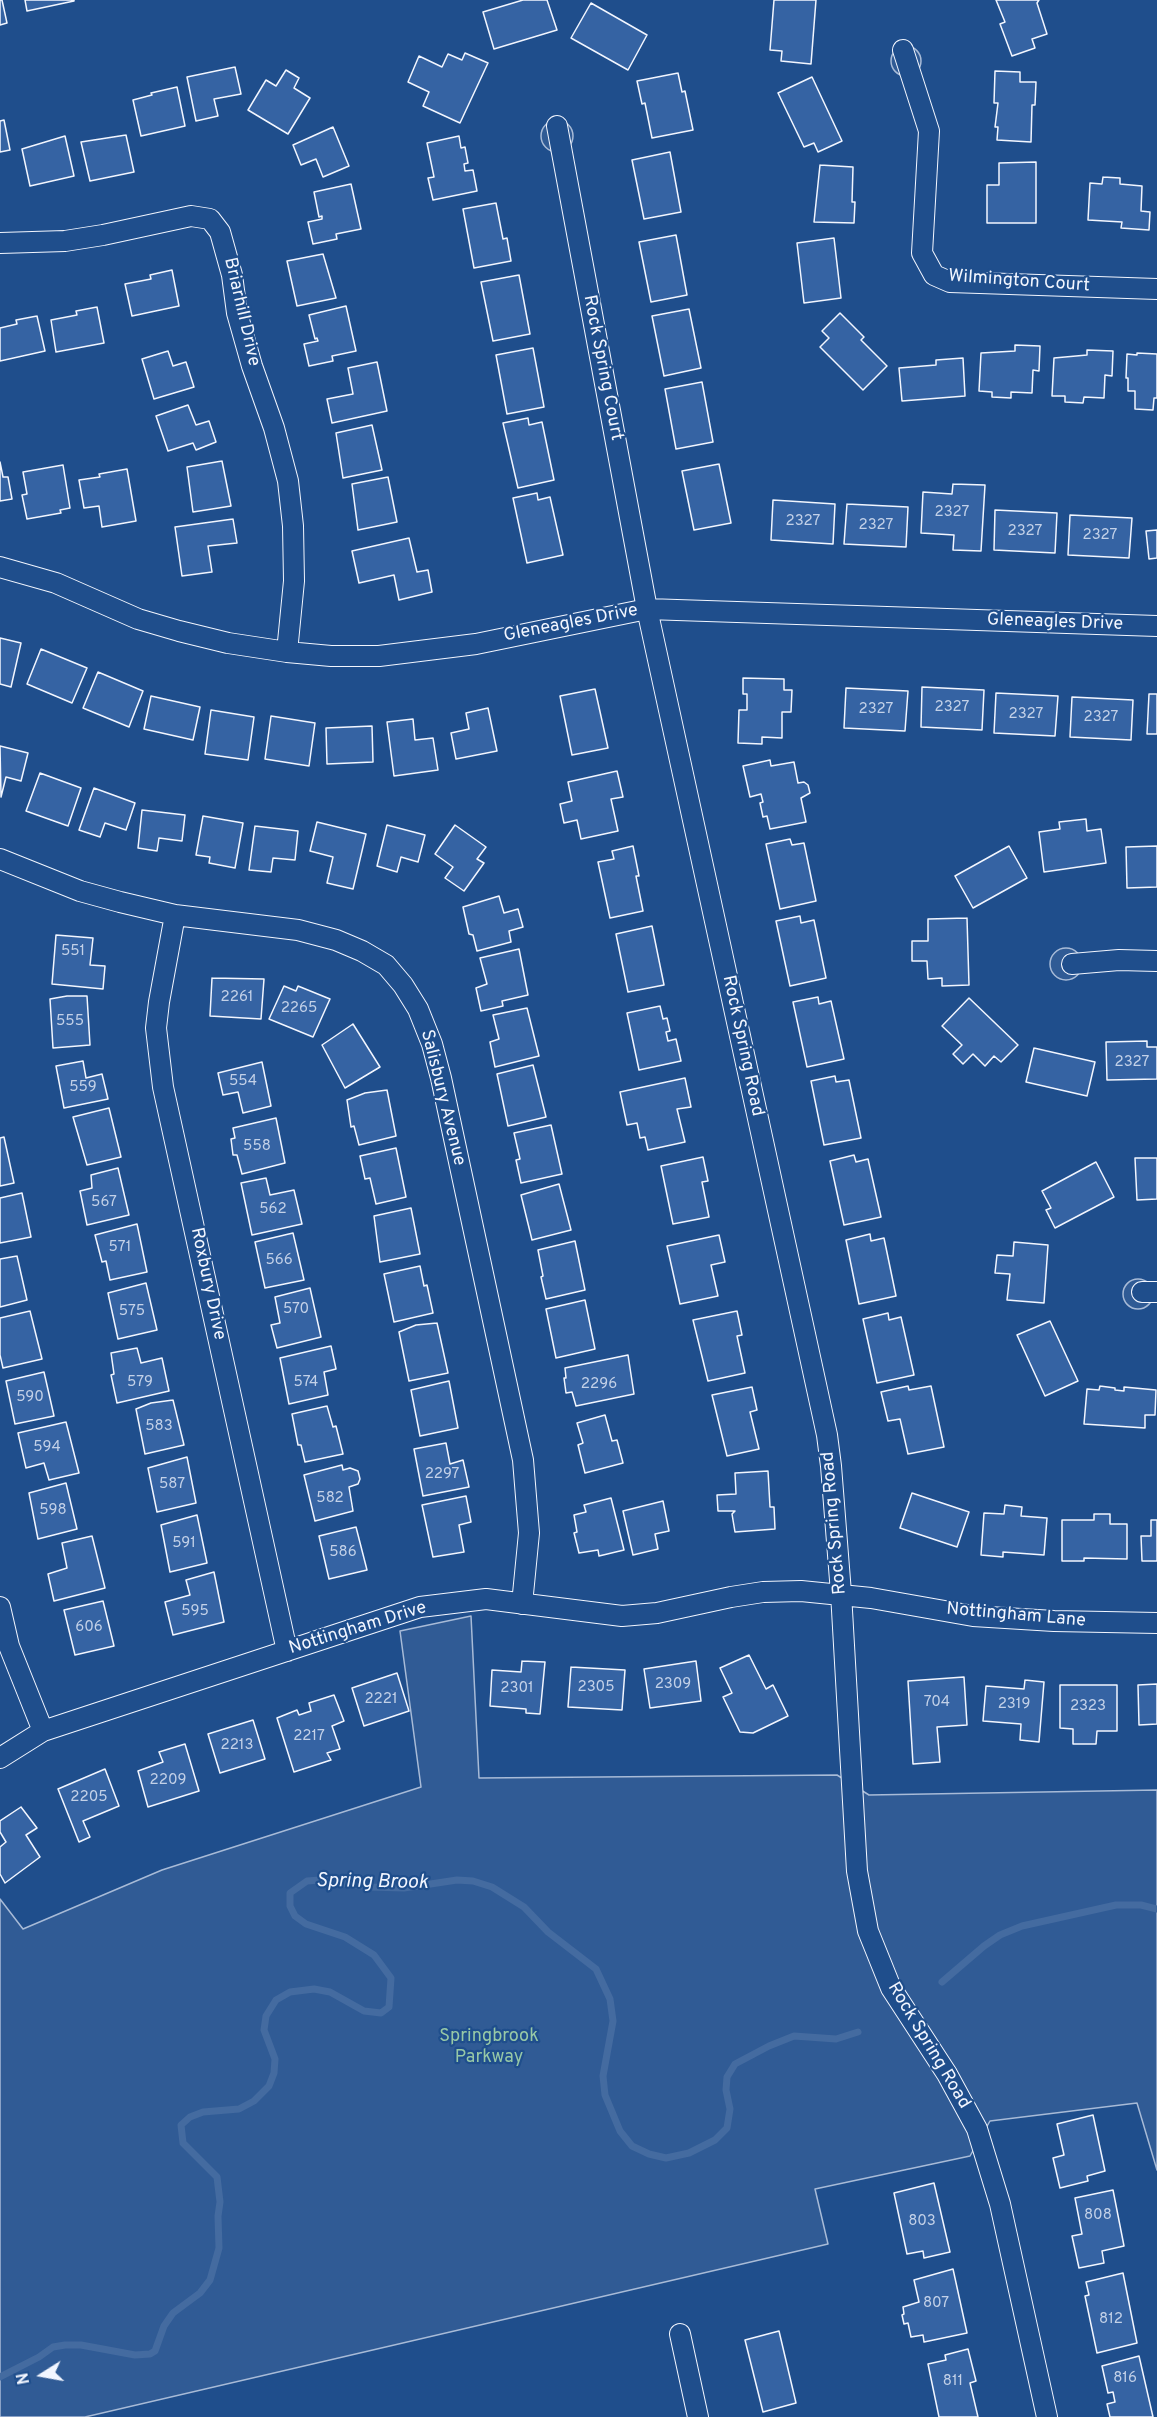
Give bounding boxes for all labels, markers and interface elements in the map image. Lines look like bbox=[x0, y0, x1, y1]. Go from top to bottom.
street label: Briarhill Drive bbox=[218, 256, 264, 368]
street label: Wilmington Court bbox=[948, 266, 1090, 298]
street label: Rock Spring Court bbox=[577, 293, 627, 443]
house number: 2327 bbox=[935, 504, 969, 522]
house number: 2327 bbox=[786, 513, 820, 531]
house number: 2327 bbox=[859, 517, 893, 535]
house number: 2327 bbox=[1008, 523, 1042, 541]
house number: 2327 bbox=[1083, 527, 1117, 545]
street label: Gleneagles Drive bbox=[502, 600, 640, 648]
street label: Gleneagles Drive bbox=[986, 610, 1124, 636]
house number: 2327 bbox=[935, 699, 969, 717]
house number: 2327 bbox=[859, 701, 893, 719]
house number: 2327 bbox=[1009, 706, 1043, 724]
house number: 2327 bbox=[1084, 709, 1118, 727]
house number: 551 bbox=[61, 943, 85, 961]
street label: Rock Spring Road bbox=[717, 974, 767, 1118]
house number: 2261 bbox=[221, 989, 253, 1007]
house number: 2265 bbox=[281, 1000, 317, 1018]
house number: 555 bbox=[56, 1013, 84, 1031]
street label: Salisbury Avenue bbox=[415, 1028, 469, 1168]
house number: 2327 bbox=[1115, 1054, 1149, 1072]
house number: 554 bbox=[229, 1073, 257, 1091]
house number: 559 bbox=[69, 1079, 97, 1097]
house number: 558 bbox=[243, 1138, 271, 1156]
house number: 567 bbox=[91, 1194, 117, 1212]
house number: 562 bbox=[259, 1201, 287, 1219]
street label: Roxbury Drive bbox=[185, 1226, 229, 1342]
house number: 571 bbox=[109, 1239, 131, 1257]
house number: 566 bbox=[265, 1252, 293, 1270]
house number: 570 bbox=[283, 1301, 309, 1319]
house number: 575 bbox=[119, 1303, 145, 1321]
house number: 579 bbox=[127, 1374, 153, 1392]
house number: 574 bbox=[294, 1374, 318, 1392]
house number: 2296 bbox=[581, 1376, 617, 1394]
house number: 590 bbox=[16, 1389, 44, 1407]
house number: 583 bbox=[145, 1418, 173, 1436]
house number: 594 bbox=[33, 1439, 61, 1457]
street label: Rock Spring Road bbox=[818, 1451, 852, 1595]
house number: 2297 bbox=[425, 1466, 459, 1484]
house number: 587 bbox=[159, 1476, 185, 1494]
house number: 582 bbox=[316, 1490, 344, 1508]
house number: 598 bbox=[39, 1502, 67, 1520]
house number: 591 bbox=[172, 1535, 196, 1553]
house number: 586 bbox=[329, 1544, 357, 1562]
street label: Nottingham Drive bbox=[287, 1598, 429, 1660]
street label: Nottingham Lane bbox=[945, 1599, 1087, 1633]
house number: 595 bbox=[181, 1603, 209, 1621]
house number: 606 bbox=[75, 1619, 103, 1637]
house number: 2309 bbox=[655, 1676, 691, 1694]
house number: 2305 bbox=[577, 1679, 615, 1697]
house number: 2301 bbox=[500, 1680, 534, 1698]
house number: 2221 bbox=[364, 1691, 398, 1709]
house number: 704 bbox=[924, 1694, 950, 1712]
house number: 2319 bbox=[998, 1696, 1030, 1714]
house number: 2323 bbox=[1070, 1698, 1106, 1716]
house number: 2217 bbox=[293, 1728, 325, 1746]
house number: 2213 bbox=[221, 1737, 253, 1755]
house number: 2209 bbox=[150, 1772, 186, 1790]
house number: 2205 bbox=[70, 1789, 108, 1807]
water label: Spring Brook bbox=[316, 1870, 428, 1896]
street label: Rock Spring Road bbox=[882, 1979, 974, 2113]
park label: Springbrook Parkway bbox=[439, 2026, 539, 2068]
house number: 808 bbox=[1084, 2207, 1112, 2225]
house number: 803 bbox=[908, 2213, 936, 2231]
house number: 807 bbox=[923, 2295, 949, 2313]
house number: 812 bbox=[1099, 2311, 1123, 2329]
north arrow bbox=[12, 2345, 72, 2405]
house number: 816 bbox=[1113, 2370, 1137, 2388]
text: N bbox=[13, 2371, 35, 2386]
house number: 811 bbox=[943, 2373, 963, 2391]

